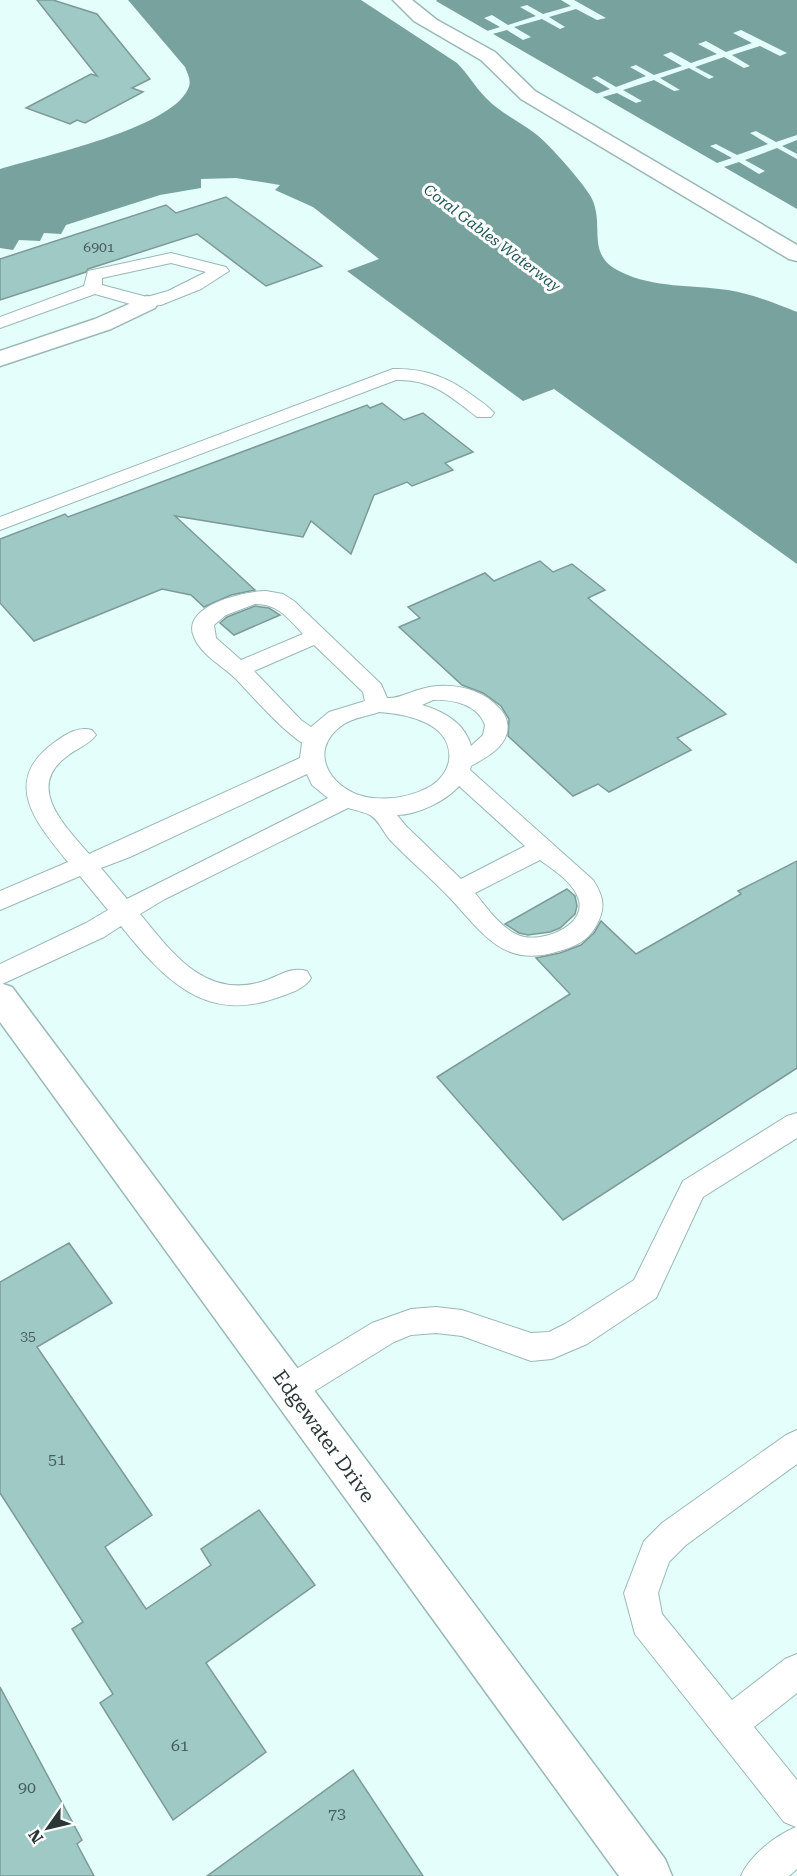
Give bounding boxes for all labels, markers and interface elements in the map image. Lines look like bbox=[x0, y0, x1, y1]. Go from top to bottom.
water label: Coral Gables Waterway bbox=[420, 181, 564, 296]
house number: 6901 bbox=[83, 239, 115, 255]
house number: 35 bbox=[20, 1328, 36, 1344]
street label: Edgewater Drive bbox=[268, 1365, 380, 1507]
house number: 51 bbox=[48, 1450, 66, 1469]
house number: 61 bbox=[171, 1736, 189, 1755]
house number: 90 bbox=[18, 1778, 36, 1797]
north arrow bbox=[18, 1798, 78, 1858]
house number: 73 bbox=[328, 1804, 346, 1823]
text: N bbox=[25, 1826, 47, 1847]

